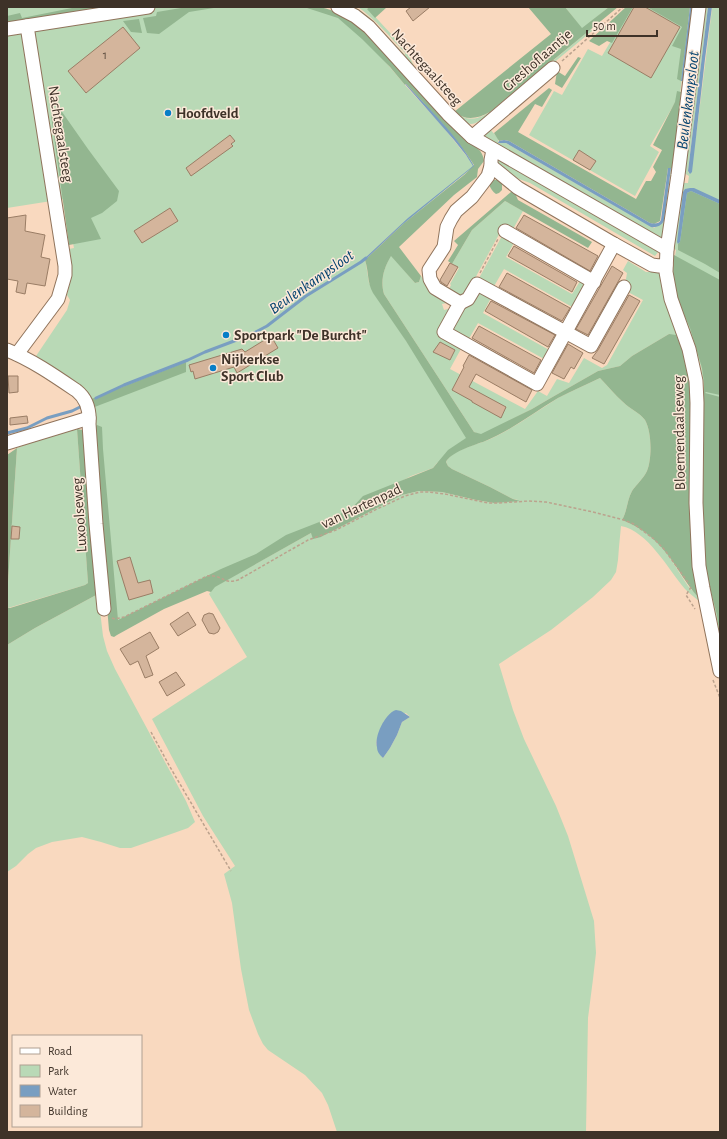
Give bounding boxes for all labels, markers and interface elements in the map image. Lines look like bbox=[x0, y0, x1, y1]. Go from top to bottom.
scale bar bbox=[587, 12, 657, 38]
text: 50 m bbox=[593, 20, 616, 32]
street label: Nachtegaalsteeg bbox=[388, 26, 465, 109]
street label: Greshoflaantje bbox=[500, 26, 575, 94]
house number: 1 bbox=[103, 49, 107, 62]
water label: Beulenkampsloot bbox=[674, 49, 703, 151]
street label: Nachtegaalsteeg bbox=[45, 85, 76, 184]
place label: Hoofdveld bbox=[176, 106, 239, 121]
marker: Hoofdveld bbox=[163, 108, 173, 118]
water label: Beulenkampsloot bbox=[266, 246, 358, 318]
place label: Sportpark "De Burcht" bbox=[234, 328, 367, 343]
marker: Sportpark "De Burcht" bbox=[221, 330, 231, 340]
place label: Nijkerkse Sport Club bbox=[221, 352, 284, 384]
marker: Nijkerkse Sport Club bbox=[208, 363, 218, 373]
street label: Bloemendaalseweg bbox=[671, 375, 688, 490]
street label: Luxoolseweg bbox=[69, 476, 90, 553]
street label: van Hartenpad bbox=[319, 481, 404, 531]
legend bbox=[12, 1035, 142, 1127]
text: Road bbox=[48, 1045, 72, 1057]
text: Park bbox=[48, 1065, 69, 1077]
text: Water bbox=[48, 1085, 77, 1097]
text: Building bbox=[48, 1105, 88, 1117]

